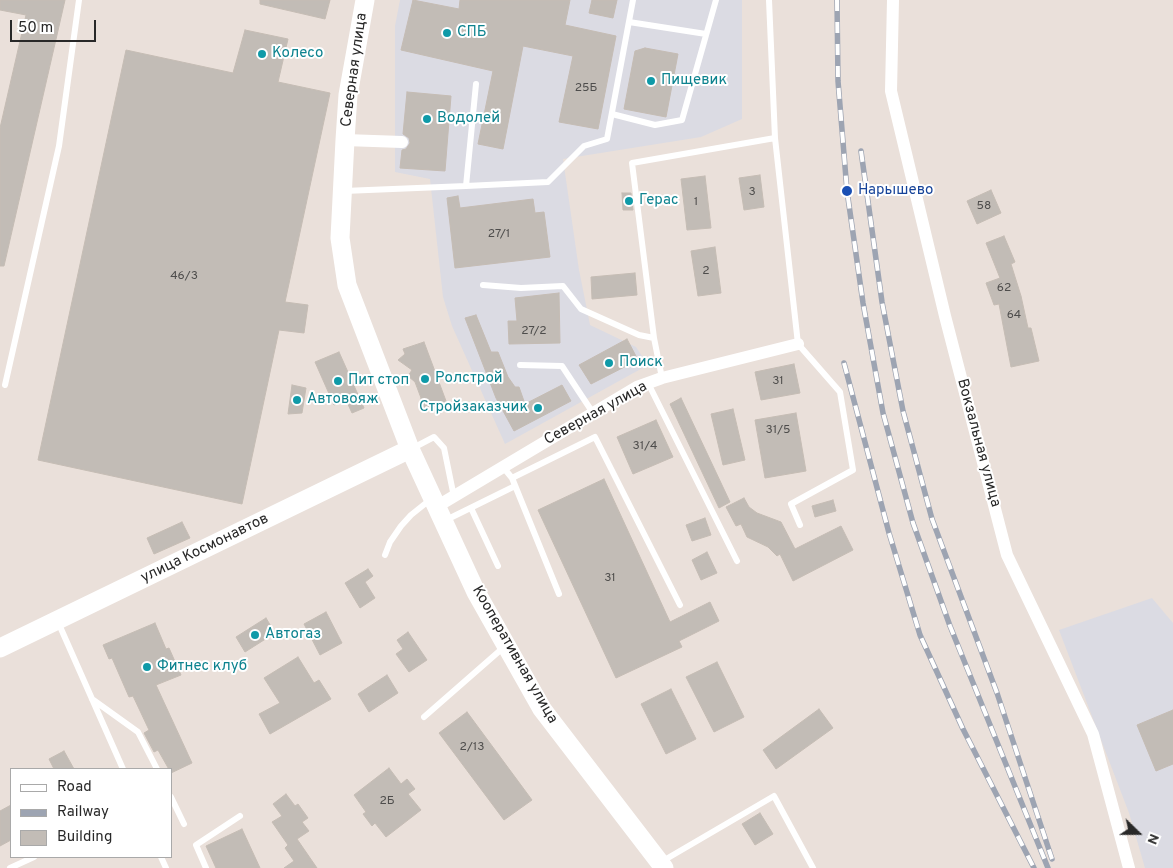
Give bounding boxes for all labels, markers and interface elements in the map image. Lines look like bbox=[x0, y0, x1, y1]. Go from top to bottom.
scale bar bbox=[12, 10, 99, 42]
street label: Северная улица bbox=[338, 12, 372, 128]
text: 50 m bbox=[18, 19, 53, 38]
place label: СПБ bbox=[457, 24, 487, 42]
marker: СПБ bbox=[441, 27, 453, 39]
place label: Колесо bbox=[272, 45, 323, 63]
marker: Колесо bbox=[256, 48, 268, 60]
place label: Пищевик bbox=[661, 72, 727, 90]
marker: Пищевик bbox=[645, 75, 657, 87]
house number: 25Б bbox=[575, 82, 597, 96]
place label: Водолей bbox=[437, 110, 500, 128]
marker: Водолей bbox=[421, 113, 433, 125]
place label: Нарышево bbox=[858, 182, 933, 200]
marker: Нарышево bbox=[840, 184, 854, 198]
house number: 3 bbox=[748, 186, 756, 200]
place label: Герас bbox=[639, 192, 678, 210]
marker: Герас bbox=[623, 195, 635, 207]
house number: 1 bbox=[694, 196, 698, 210]
house number: 58 bbox=[977, 200, 991, 214]
house number: 27/1 bbox=[488, 228, 510, 242]
house number: 2 bbox=[702, 265, 710, 279]
house number: 46/3 bbox=[170, 270, 198, 284]
house number: 62 bbox=[997, 282, 1011, 296]
house number: 64 bbox=[1007, 309, 1021, 323]
house number: 27/2 bbox=[521, 325, 547, 339]
place label: Поиск bbox=[619, 354, 663, 372]
marker: Поиск bbox=[603, 357, 615, 369]
place label: Ролстрой bbox=[435, 370, 503, 388]
place label: Пит стоп bbox=[348, 372, 409, 390]
marker: Ролстрой bbox=[419, 373, 431, 385]
marker: Пит стоп bbox=[332, 375, 344, 387]
house number: 31 bbox=[772, 375, 784, 389]
street label: Вокзальная улица bbox=[952, 377, 1004, 509]
street label: Северная улица bbox=[541, 378, 651, 450]
place label: Автовояж bbox=[307, 391, 379, 409]
marker: Автовояж bbox=[291, 394, 303, 406]
place label: Стройзаказчик bbox=[419, 399, 528, 417]
marker: Стройзаказчик bbox=[532, 402, 544, 414]
house number: 31/5 bbox=[765, 424, 791, 438]
house number: 31/4 bbox=[632, 440, 658, 454]
street label: улица Космонавтов bbox=[138, 510, 272, 588]
house number: 31 bbox=[604, 572, 616, 586]
street label: Кооперативная улица bbox=[467, 583, 561, 727]
place label: Автогаз bbox=[265, 626, 321, 644]
marker: Автогаз bbox=[249, 629, 261, 641]
place label: Фитнес клуб bbox=[157, 658, 247, 676]
marker: Фитнес клуб bbox=[141, 661, 153, 673]
house number: 2/13 bbox=[460, 741, 484, 755]
legend bbox=[10, 768, 172, 858]
text: Road bbox=[57, 778, 92, 797]
house number: 2Б bbox=[379, 795, 395, 809]
text: Railway bbox=[57, 803, 109, 822]
north arrow bbox=[1113, 808, 1163, 858]
text: Building bbox=[57, 828, 112, 847]
text: N bbox=[1143, 831, 1162, 847]

